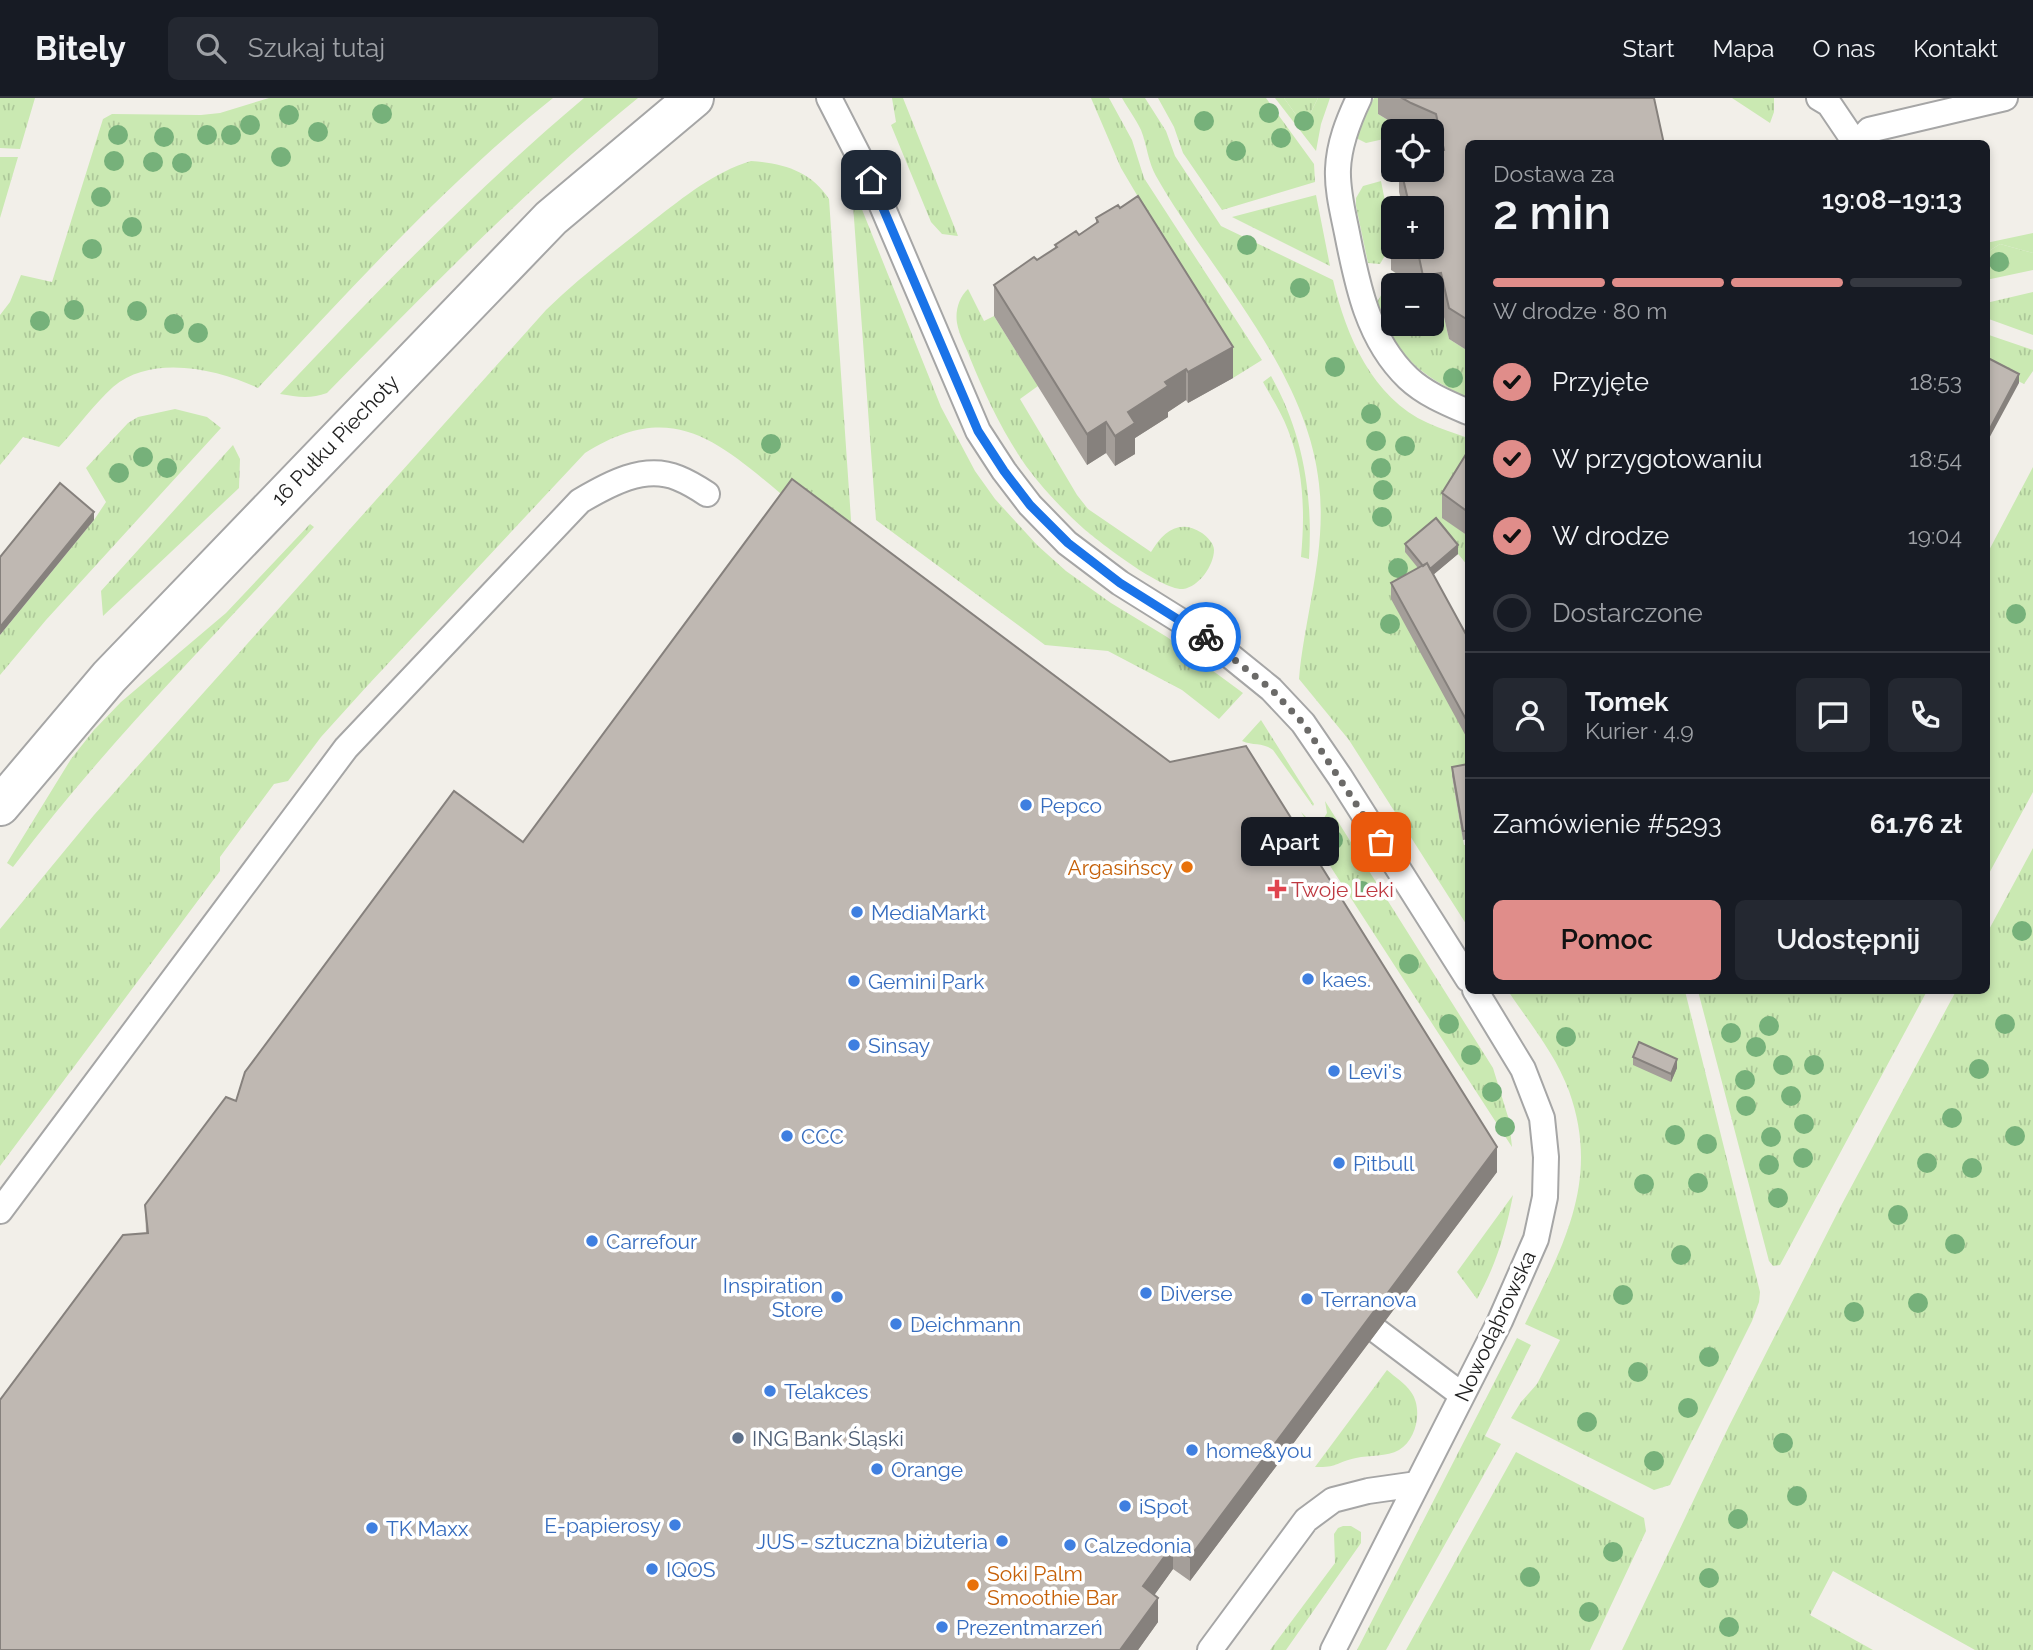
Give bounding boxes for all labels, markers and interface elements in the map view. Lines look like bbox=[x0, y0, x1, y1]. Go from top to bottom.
search box bbox=[168, 17, 658, 80]
text: Bitely bbox=[35, 29, 126, 68]
icon: search bbox=[192, 29, 230, 67]
text: Szukaj tutaj bbox=[248, 33, 385, 63]
text: Start bbox=[1623, 34, 1675, 63]
text: Mapa bbox=[1713, 34, 1774, 63]
text: O nas bbox=[1812, 34, 1875, 63]
text: Kontakt bbox=[1913, 34, 1998, 63]
map controls bbox=[1381, 119, 1444, 336]
button: locate bbox=[1381, 119, 1444, 182]
pin bbox=[841, 150, 901, 210]
text: Dostawa za bbox=[1493, 160, 1615, 187]
icon: home bbox=[852, 161, 890, 199]
text: 19:08–19:13 bbox=[1822, 185, 1962, 215]
text: 2 min bbox=[1493, 186, 1611, 240]
button: + bbox=[1381, 196, 1444, 259]
button: − bbox=[1381, 273, 1444, 336]
text: W drodze · 80 m bbox=[1493, 297, 1667, 324]
icon: check bbox=[1493, 363, 1531, 401]
text: Przyjęte bbox=[1552, 367, 1649, 397]
text: 18:53 bbox=[1909, 368, 1962, 395]
street label: 16 Pułku Piechoty bbox=[266, 369, 404, 511]
icon: check bbox=[1493, 440, 1531, 478]
text: W przygotowaniu bbox=[1552, 444, 1763, 474]
text: 18:54 bbox=[1909, 445, 1962, 472]
icon: check bbox=[1493, 517, 1531, 555]
text: W drodze bbox=[1552, 521, 1669, 551]
text: 19:04 bbox=[1908, 522, 1962, 549]
text: Dostarczone bbox=[1552, 598, 1703, 628]
courier bbox=[1171, 602, 1241, 672]
icon: bike bbox=[1187, 618, 1225, 656]
button: person bbox=[1493, 678, 1567, 752]
button: chat bbox=[1796, 678, 1870, 752]
button: phone bbox=[1888, 678, 1962, 752]
text: Tomek bbox=[1585, 687, 1669, 717]
text: Kurier · 4.9 bbox=[1585, 717, 1694, 744]
place label: Pepco bbox=[1040, 793, 1102, 818]
marker: Pepco bbox=[1018, 797, 1034, 813]
text: Zamówienie #5293 bbox=[1493, 809, 1722, 839]
text: 61.76 zł bbox=[1870, 809, 1962, 839]
pin bbox=[1351, 812, 1411, 872]
callout: Apart bbox=[1241, 818, 1339, 866]
icon: bag bbox=[1362, 823, 1400, 861]
text: Apart bbox=[1260, 828, 1320, 855]
place label: Argasińscy bbox=[1067, 855, 1173, 880]
marker: Argasińscy bbox=[1179, 859, 1195, 875]
place label: Twoje Leki bbox=[1291, 877, 1394, 902]
marker: Twoje Leki bbox=[1269, 881, 1285, 897]
place label: MediaMarkt bbox=[871, 900, 986, 925]
button: Pomoc bbox=[1493, 900, 1721, 980]
button: Udostępnij bbox=[1735, 900, 1962, 980]
marker: MediaMarkt bbox=[849, 904, 865, 920]
place label: kaes. bbox=[1322, 967, 1371, 992]
place label: Gemini Park bbox=[868, 969, 984, 994]
marker: kaes. bbox=[1300, 971, 1316, 987]
marker: Gemini Park bbox=[846, 973, 862, 989]
place label: Sinsay bbox=[868, 1033, 930, 1058]
marker: Sinsay bbox=[846, 1037, 862, 1053]
place label: Levi's bbox=[1348, 1059, 1402, 1084]
marker: Levi's bbox=[1326, 1063, 1342, 1079]
place label: CCC bbox=[801, 1124, 844, 1149]
marker: CCC bbox=[779, 1128, 795, 1144]
place label: Pitbull bbox=[1353, 1151, 1415, 1176]
marker: Pitbull bbox=[1331, 1155, 1347, 1171]
place label: Carrefour bbox=[606, 1229, 698, 1254]
marker: Carrefour bbox=[584, 1233, 600, 1249]
street label: Nowodąbrowska bbox=[1449, 1247, 1541, 1405]
place label: Inspiration Store bbox=[723, 1273, 823, 1322]
place label: Diverse bbox=[1160, 1281, 1233, 1306]
marker: Diverse bbox=[1138, 1285, 1154, 1301]
place label: Terranova bbox=[1321, 1287, 1417, 1312]
marker: Inspiration Store bbox=[829, 1289, 845, 1305]
marker: Terranova bbox=[1299, 1291, 1315, 1307]
place label: Deichmann bbox=[910, 1312, 1021, 1337]
marker: Deichmann bbox=[888, 1316, 904, 1332]
place label: Telakces bbox=[784, 1379, 868, 1404]
marker: Telakces bbox=[762, 1383, 778, 1399]
place label: ING Bank Śląski bbox=[752, 1426, 904, 1451]
marker: ING Bank Śląski bbox=[730, 1430, 746, 1446]
place label: home&you bbox=[1206, 1438, 1312, 1463]
marker: home&you bbox=[1184, 1442, 1200, 1458]
place label: Orange bbox=[891, 1457, 963, 1482]
marker: Orange bbox=[869, 1461, 885, 1477]
place label: iSpot bbox=[1139, 1494, 1189, 1519]
marker: iSpot bbox=[1117, 1498, 1133, 1514]
place label: E-papierosy bbox=[544, 1513, 661, 1538]
place label: TK Maxx bbox=[386, 1516, 469, 1541]
marker: E-papierosy bbox=[667, 1517, 683, 1533]
marker: TK Maxx bbox=[364, 1520, 380, 1536]
place label: JUS - sztuczna biżuteria bbox=[756, 1529, 988, 1554]
marker: JUS - sztuczna biżuteria bbox=[994, 1533, 1010, 1549]
place label: Calzedonia bbox=[1084, 1533, 1192, 1558]
marker: Calzedonia bbox=[1062, 1537, 1078, 1553]
place label: IQOS bbox=[666, 1557, 716, 1582]
marker: IQOS bbox=[644, 1561, 660, 1577]
place label: Soki Palm Smoothie Bar bbox=[987, 1561, 1119, 1610]
marker: Soki Palm Smoothie Bar bbox=[965, 1577, 981, 1593]
place label: Prezentmarzeń bbox=[956, 1615, 1103, 1640]
marker: Prezentmarzeń bbox=[934, 1619, 950, 1635]

